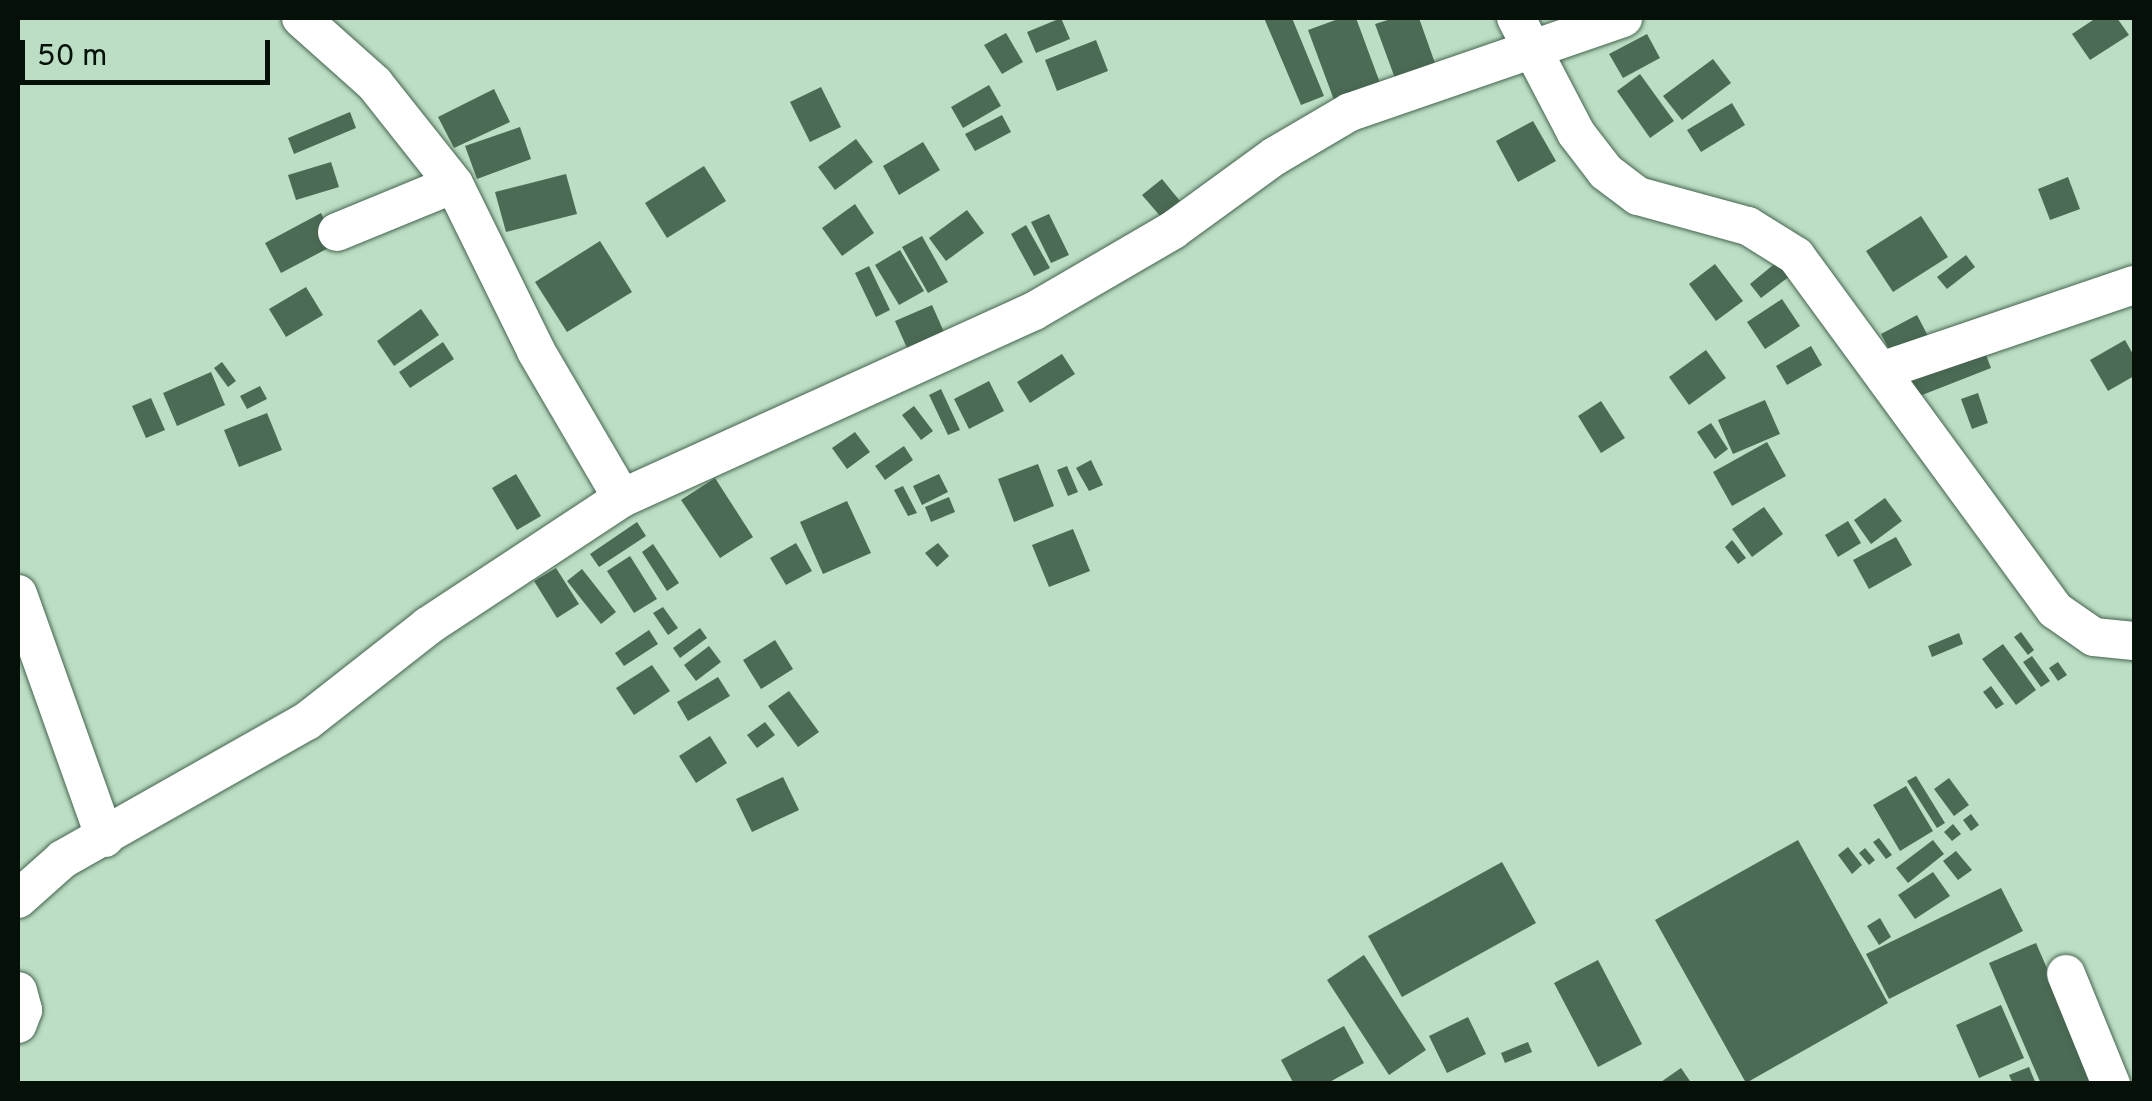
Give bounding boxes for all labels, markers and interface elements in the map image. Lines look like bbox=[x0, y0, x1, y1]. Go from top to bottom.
scale bar bbox=[25, 20, 275, 82]
text: 50 m bbox=[37, 39, 107, 76]

